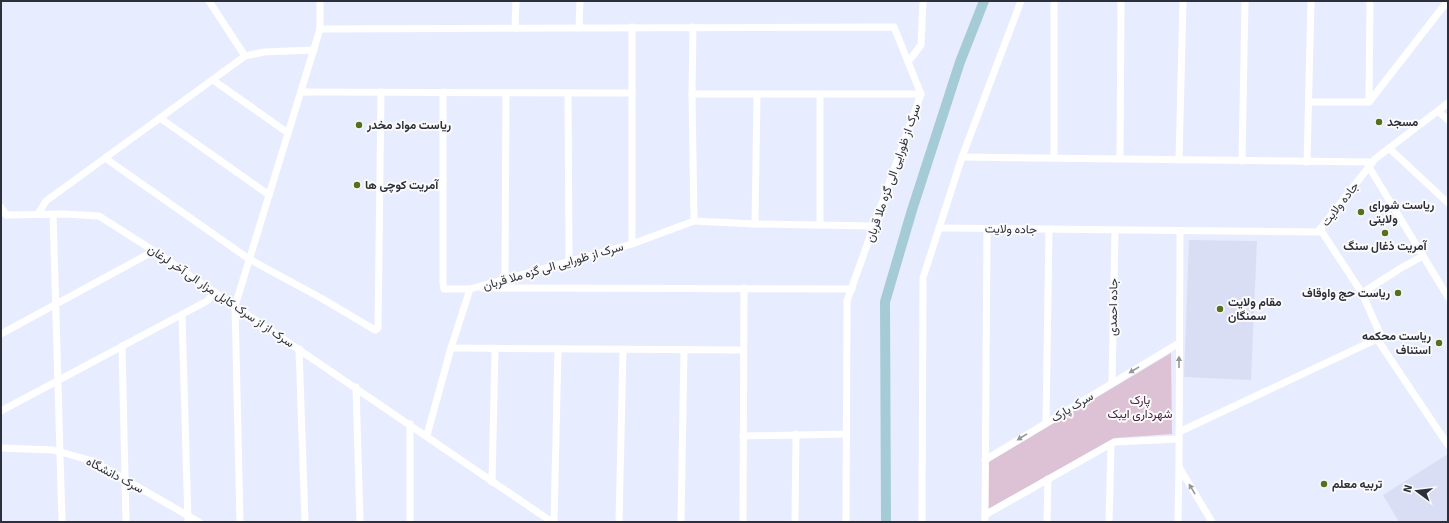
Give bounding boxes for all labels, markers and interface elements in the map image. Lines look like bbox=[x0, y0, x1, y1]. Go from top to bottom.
street label: سرک از ظورایی الی گزه ملا قربان bbox=[863, 102, 924, 244]
place label: مسجد bbox=[1387, 115, 1419, 130]
marker: مسجد bbox=[1374, 117, 1384, 127]
place label: ریاست مواد مخدر bbox=[366, 118, 451, 133]
marker: ریاست مواد مخدر bbox=[354, 120, 364, 130]
place label: آمریت کوچی ها bbox=[365, 178, 439, 193]
street label: جاده ولایت bbox=[1318, 179, 1362, 229]
marker: آمریت کوچی ها bbox=[352, 180, 362, 190]
place label: ریاست شورای ولایتی bbox=[1369, 198, 1434, 227]
marker: ریاست شورای ولایتی bbox=[1356, 207, 1366, 217]
street label: جاده ولایت bbox=[985, 222, 1037, 237]
marker: آمریت ذغال سنگ bbox=[1380, 228, 1390, 238]
street label: سرک از ظورایی الی گزه ملا قربان bbox=[481, 239, 625, 294]
place label: آمریت ذغال سنگ bbox=[1343, 239, 1428, 254]
street label: سرک از از سرک کابل مزار الی آخر لرغان bbox=[145, 242, 297, 351]
street label: جاده احمدی bbox=[1105, 278, 1122, 336]
place label: ریاست حج واوقاف bbox=[1302, 286, 1390, 301]
marker: ریاست حج واوقاف bbox=[1393, 288, 1403, 298]
place label: مقام ولایت سمنگان bbox=[1228, 295, 1282, 324]
marker: مقام ولایت سمنگان bbox=[1215, 304, 1225, 314]
place label: ریاست محکمه استناف bbox=[1362, 329, 1431, 358]
marker: ریاست محکمه استناف bbox=[1434, 338, 1444, 348]
one-way arrow bbox=[1176, 355, 1182, 368]
one-way arrow bbox=[1128, 366, 1140, 373]
street label: سرک پارک bbox=[1048, 389, 1096, 426]
park label: پارک شهرداری ایبک bbox=[1108, 393, 1172, 422]
one-way arrow bbox=[1016, 433, 1028, 440]
street label: سرک دانشگاه bbox=[83, 454, 146, 497]
north arrow bbox=[1397, 471, 1437, 511]
place label: تربیه معلم bbox=[1332, 477, 1382, 492]
marker: تربیه معلم bbox=[1319, 479, 1329, 489]
one-way arrow bbox=[1188, 483, 1195, 495]
text: N bbox=[1401, 483, 1415, 494]

